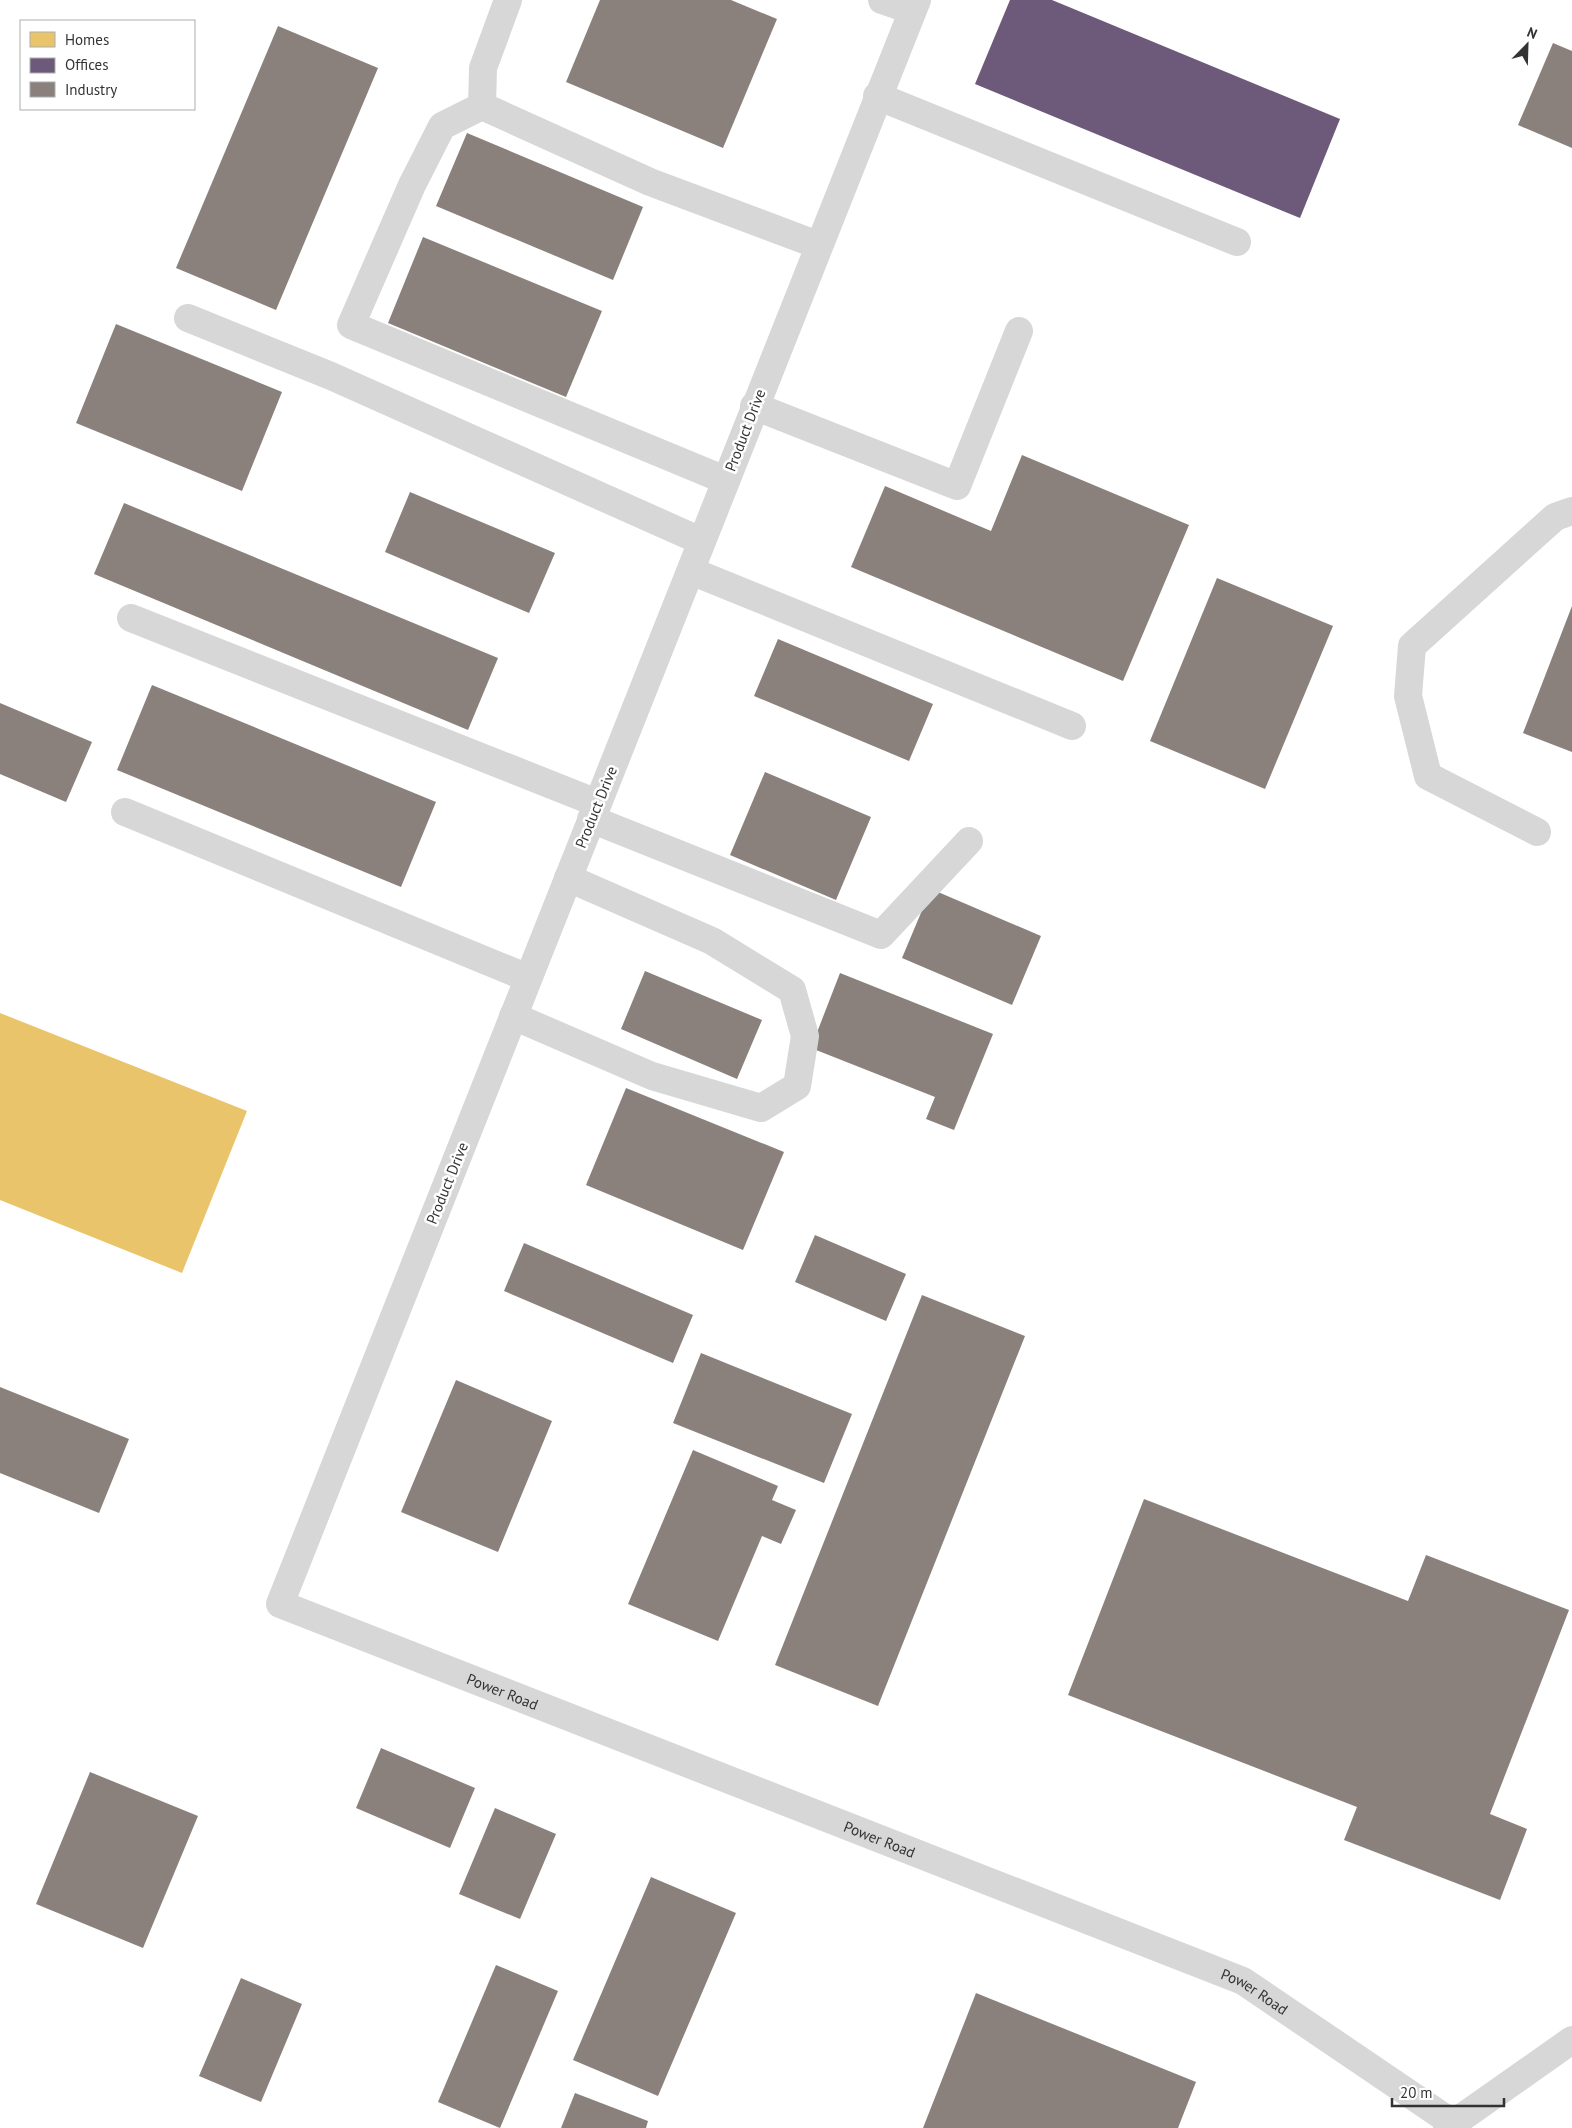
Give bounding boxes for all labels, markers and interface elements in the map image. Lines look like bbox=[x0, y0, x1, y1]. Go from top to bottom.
legend bbox=[20, 20, 195, 110]
north arrow bbox=[1502, 20, 1552, 70]
text: N bbox=[1524, 23, 1540, 43]
text: Homes bbox=[65, 30, 109, 49]
text: Offices bbox=[65, 55, 109, 74]
text: Industry bbox=[65, 80, 117, 99]
street label: Product Drive bbox=[721, 386, 769, 474]
street label: Product Drive bbox=[571, 763, 621, 851]
street label: Product Drive bbox=[422, 1139, 472, 1227]
street label: Power Road bbox=[464, 1669, 541, 1714]
street label: Power Road bbox=[841, 1816, 918, 1861]
street label: Power Road bbox=[1218, 1964, 1292, 2018]
scale bar bbox=[1392, 2076, 1504, 2108]
text: 20 m bbox=[1400, 2083, 1433, 2102]

